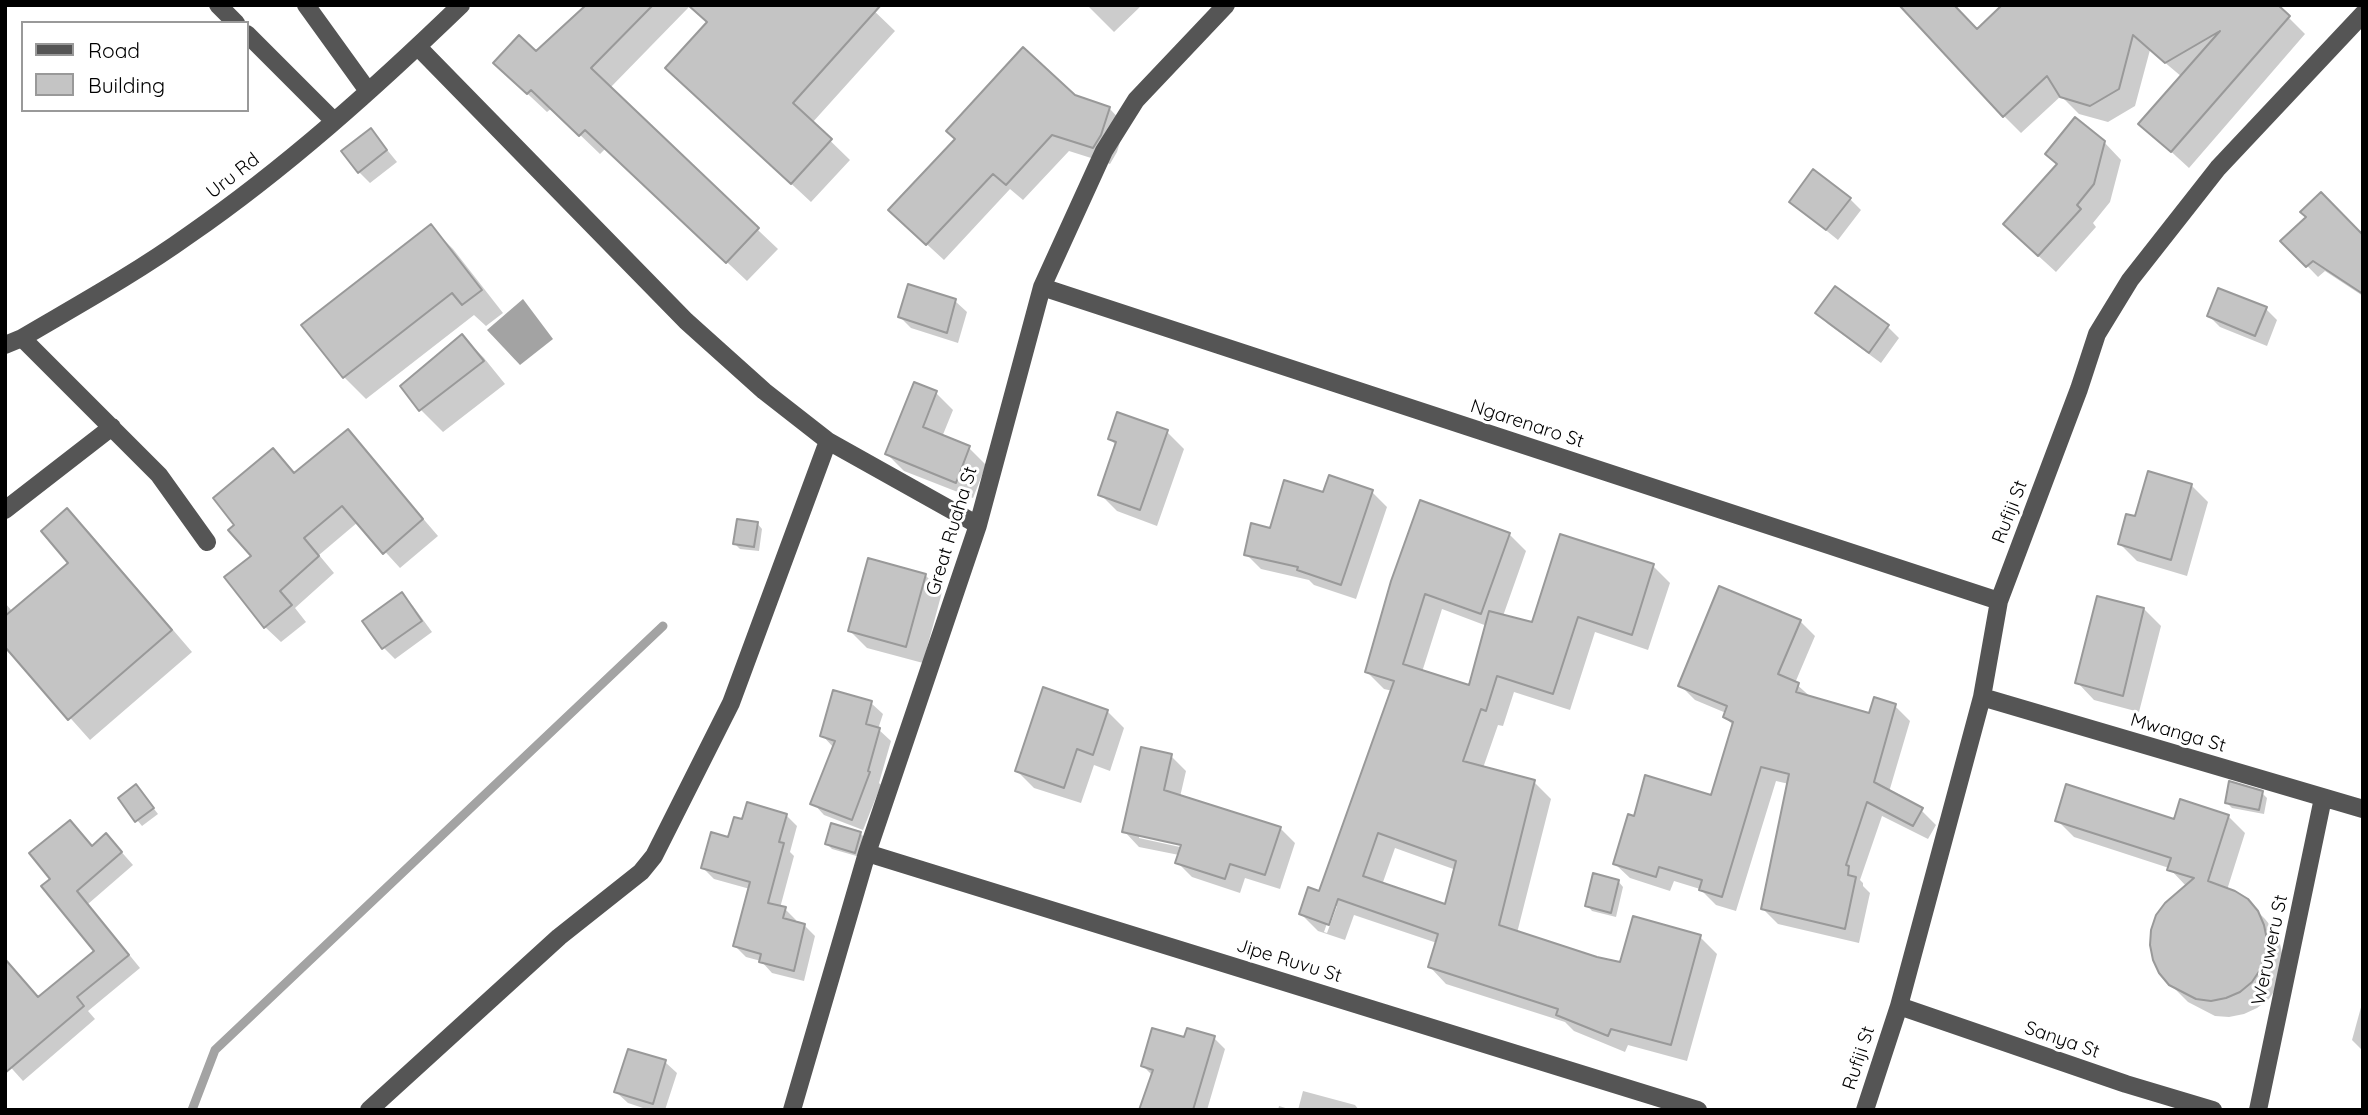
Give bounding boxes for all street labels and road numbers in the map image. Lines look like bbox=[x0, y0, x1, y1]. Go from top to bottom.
street label: Uru Rd bbox=[202, 148, 264, 204]
street label: Ngarenaro St bbox=[1467, 395, 1587, 453]
street label: Great Ruaha St bbox=[922, 464, 982, 598]
street label: Rufiji St bbox=[1988, 477, 2032, 547]
street label: Mwanga St bbox=[2128, 709, 2228, 757]
street label: Weruweru St bbox=[2247, 893, 2293, 1007]
street label: Jipe Ruvu St bbox=[1234, 934, 1344, 988]
street label: Sanya St bbox=[2022, 1017, 2102, 1063]
street label: Rufiji St bbox=[1838, 1023, 1880, 1093]

